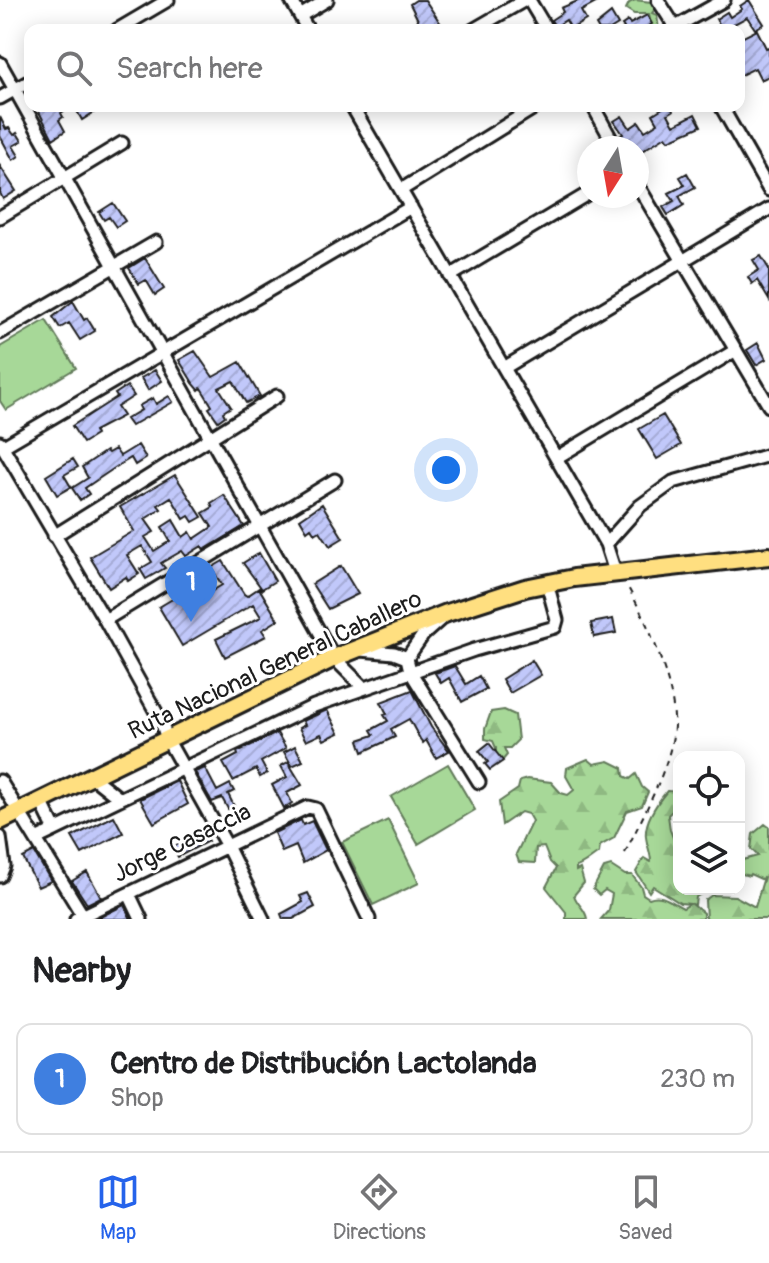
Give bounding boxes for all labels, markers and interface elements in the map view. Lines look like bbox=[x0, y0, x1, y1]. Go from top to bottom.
search box bbox=[24, 24, 745, 112]
icon: search bbox=[52, 46, 96, 90]
text: Search here bbox=[116, 50, 263, 87]
north arrow bbox=[577, 136, 649, 208]
your location bbox=[426, 450, 466, 490]
pin: 1 bbox=[165, 556, 217, 622]
street label: Ruta Nacional General Caballero bbox=[124, 584, 427, 746]
map controls bbox=[673, 751, 745, 895]
button: locate bbox=[673, 751, 745, 823]
street label: Jorge Casaccia bbox=[108, 797, 256, 889]
button: layers bbox=[673, 823, 745, 895]
text: Nearby bbox=[32, 950, 131, 993]
text: Centro de Distribución Lactolanda bbox=[110, 1045, 537, 1082]
text: 1 bbox=[55, 1063, 65, 1095]
text: 230 m bbox=[660, 1063, 735, 1095]
text: Shop bbox=[110, 1082, 164, 1114]
tab: Map bbox=[96, 1170, 140, 1246]
tab: Directions bbox=[333, 1170, 426, 1246]
tab: Saved bbox=[618, 1170, 673, 1246]

